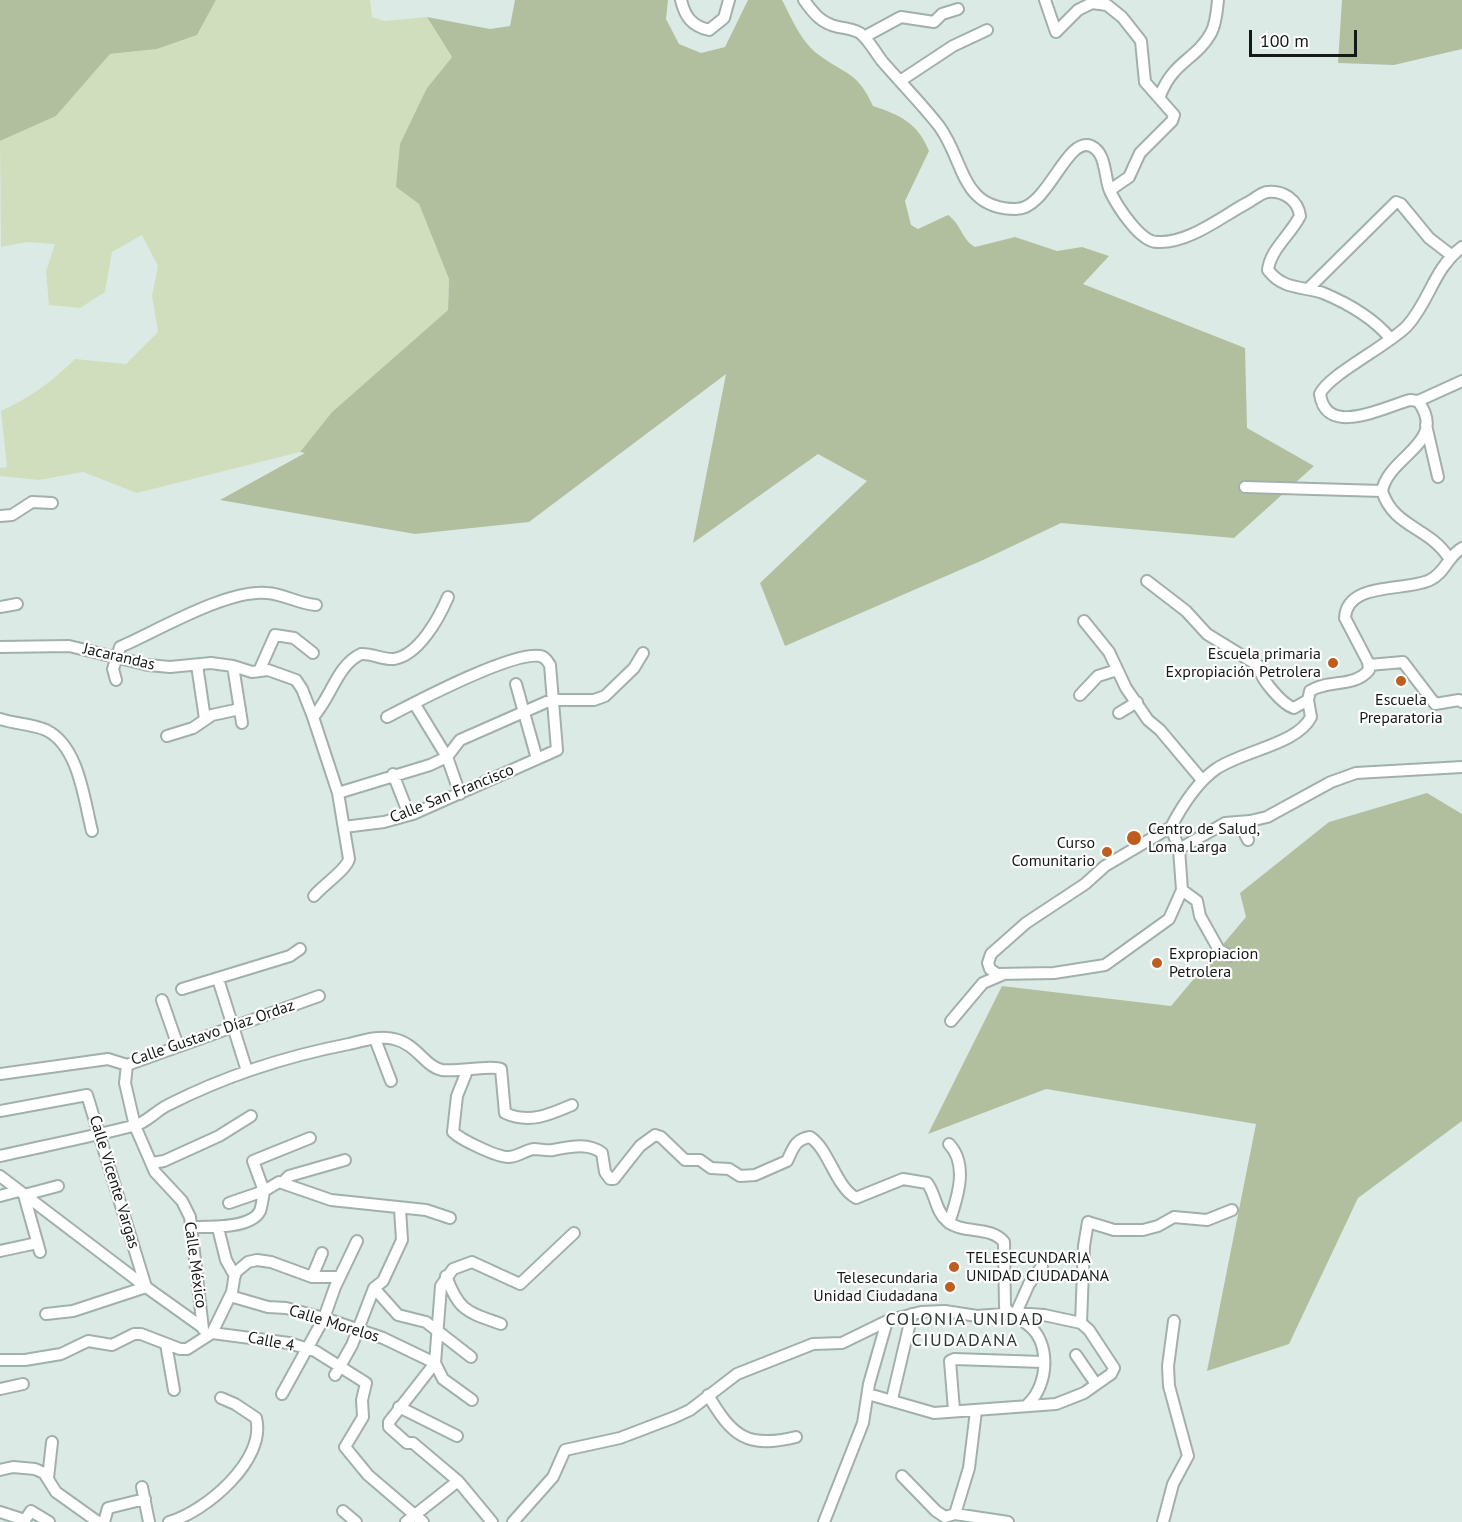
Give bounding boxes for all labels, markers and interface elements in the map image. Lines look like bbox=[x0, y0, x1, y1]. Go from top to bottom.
scale bar bbox=[1252, 18, 1360, 56]
text: 100 m bbox=[1260, 29, 1309, 52]
street label: Jacarandas bbox=[81, 639, 157, 675]
place label: Escuela primaria Expropiación Petrolera bbox=[1165, 644, 1321, 682]
marker: Escuela primaria Expropiación Petrolera bbox=[1326, 656, 1340, 670]
marker: Escuela Preparatoria bbox=[1394, 674, 1408, 688]
place label: Escuela Preparatoria bbox=[1359, 690, 1443, 728]
street label: Calle San Francisco bbox=[387, 760, 517, 828]
place label: Centro de Salud, Loma Larga bbox=[1148, 819, 1260, 857]
marker: Centro de Salud, Loma Larga bbox=[1125, 829, 1143, 847]
place label: Curso Comunitario bbox=[1012, 833, 1095, 871]
marker: Curso Comunitario bbox=[1100, 845, 1114, 859]
place label: Expropiacion Petrolera bbox=[1169, 944, 1258, 982]
marker: Expropiacion Petrolera bbox=[1150, 956, 1164, 970]
street label: Calle Gustavo Díaz Ordaz bbox=[129, 996, 297, 1070]
street label: Calle Vicente Vargas bbox=[85, 1113, 143, 1251]
street label: Calle México bbox=[179, 1221, 211, 1309]
place label: TELESECUNDARIA UNIDAD CIUDADANA bbox=[966, 1248, 1109, 1286]
marker: TELESECUNDARIA UNIDAD CIUDADANA bbox=[947, 1260, 961, 1274]
place label: Telesecundaria Unidad Ciudadana bbox=[813, 1268, 938, 1306]
marker: Telesecundaria Unidad Ciudadana bbox=[943, 1280, 957, 1294]
street label: Calle Morelos bbox=[287, 1301, 381, 1347]
district label: COLONIA UNIDAD CIUDADANA bbox=[886, 1309, 1044, 1352]
street label: Calle 4 bbox=[246, 1328, 296, 1356]

